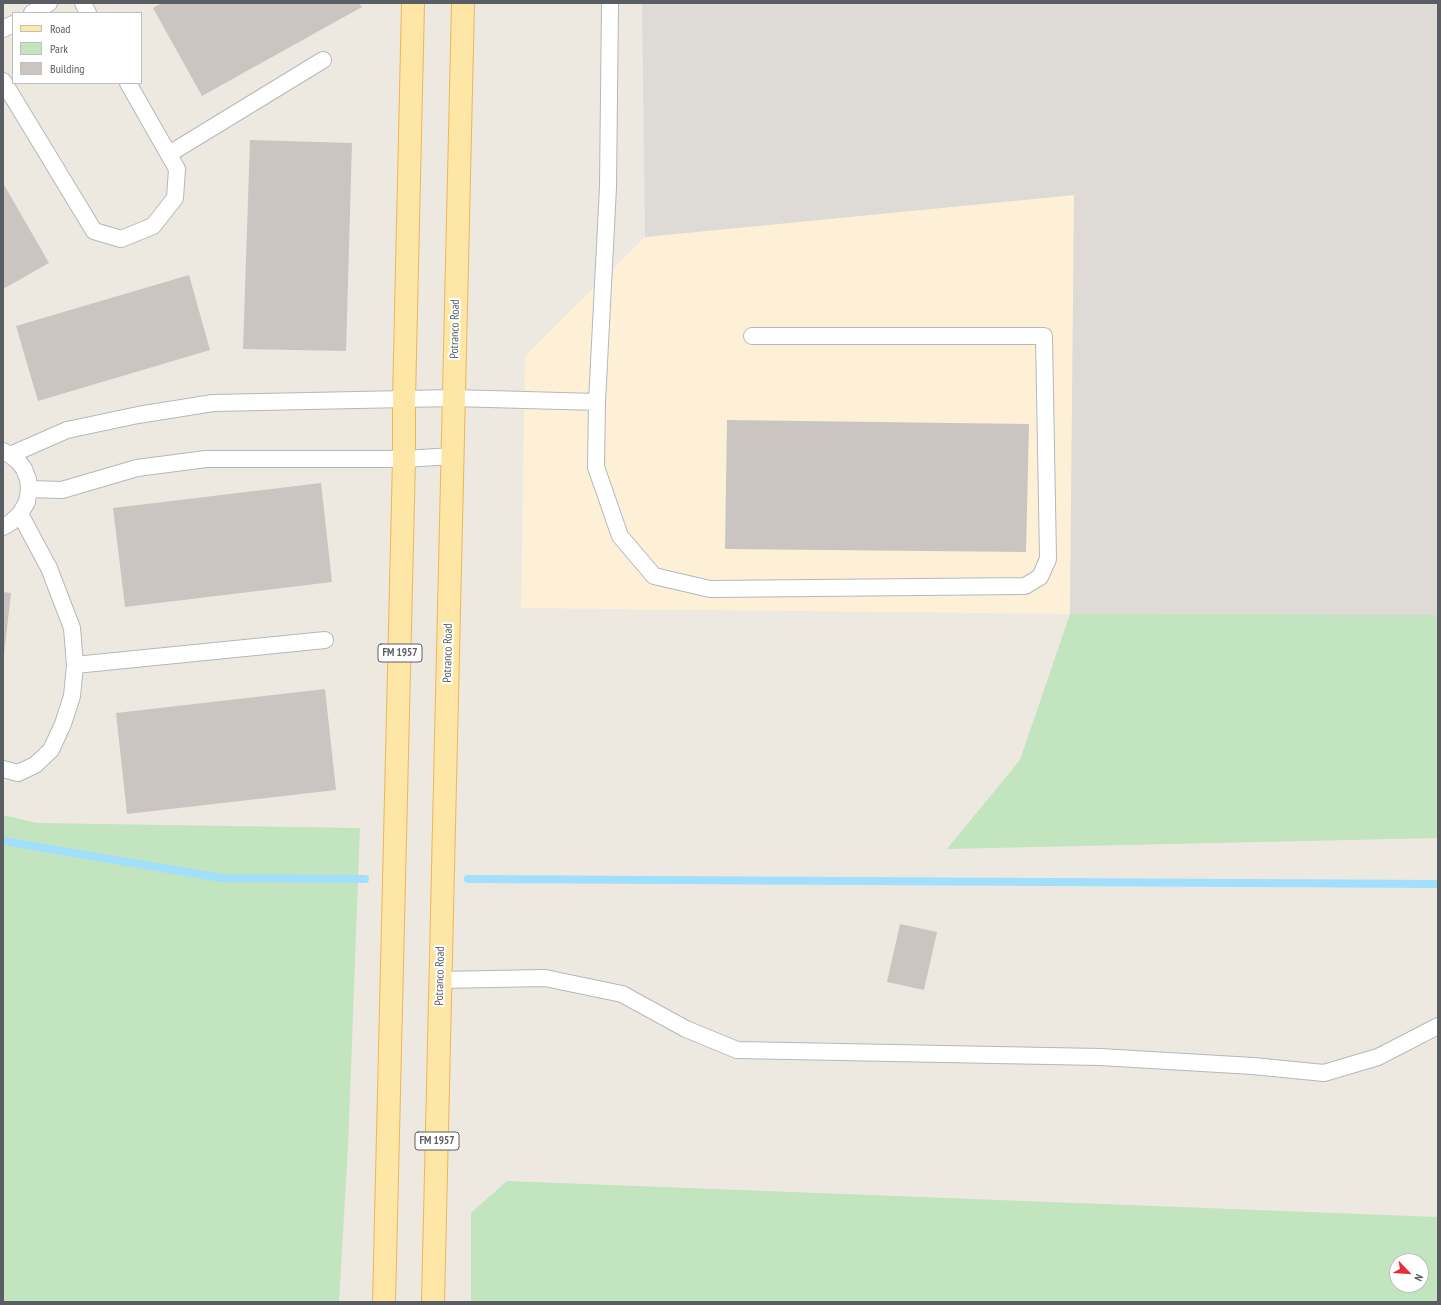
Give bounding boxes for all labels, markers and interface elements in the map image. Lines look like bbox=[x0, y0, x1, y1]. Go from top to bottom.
legend bbox=[12, 12, 142, 84]
text: Road bbox=[50, 21, 70, 36]
text: Park bbox=[50, 41, 68, 56]
text: Building bbox=[50, 61, 85, 76]
street label: Potranco Road bbox=[447, 299, 463, 359]
street label: Potranco Road bbox=[440, 623, 456, 683]
road number: FM 1957 bbox=[378, 644, 422, 662]
street label: Potranco Road bbox=[432, 946, 448, 1006]
road number: FM 1957 bbox=[415, 1132, 459, 1150]
north arrow bbox=[1389, 1253, 1429, 1293]
text: N bbox=[1411, 1272, 1427, 1283]

